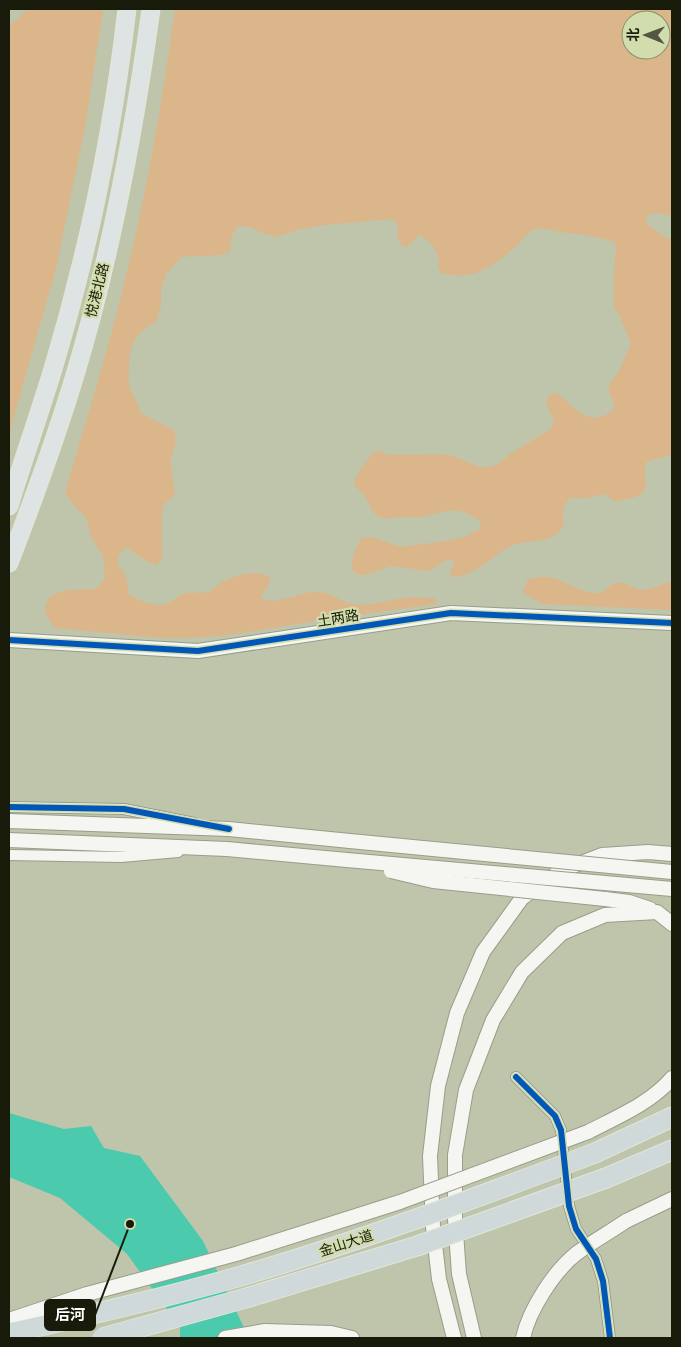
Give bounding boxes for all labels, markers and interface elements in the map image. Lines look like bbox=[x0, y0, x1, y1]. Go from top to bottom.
north arrow bbox=[621, 10, 671, 60]
text: 北 bbox=[624, 28, 642, 42]
street label: 悦港北路 bbox=[81, 261, 113, 319]
street label: 土两路 bbox=[316, 606, 360, 630]
street label: 金山大道 bbox=[317, 1226, 375, 1260]
callout: 后河 bbox=[45, 1300, 95, 1330]
text: 后河 bbox=[55, 1305, 85, 1325]

